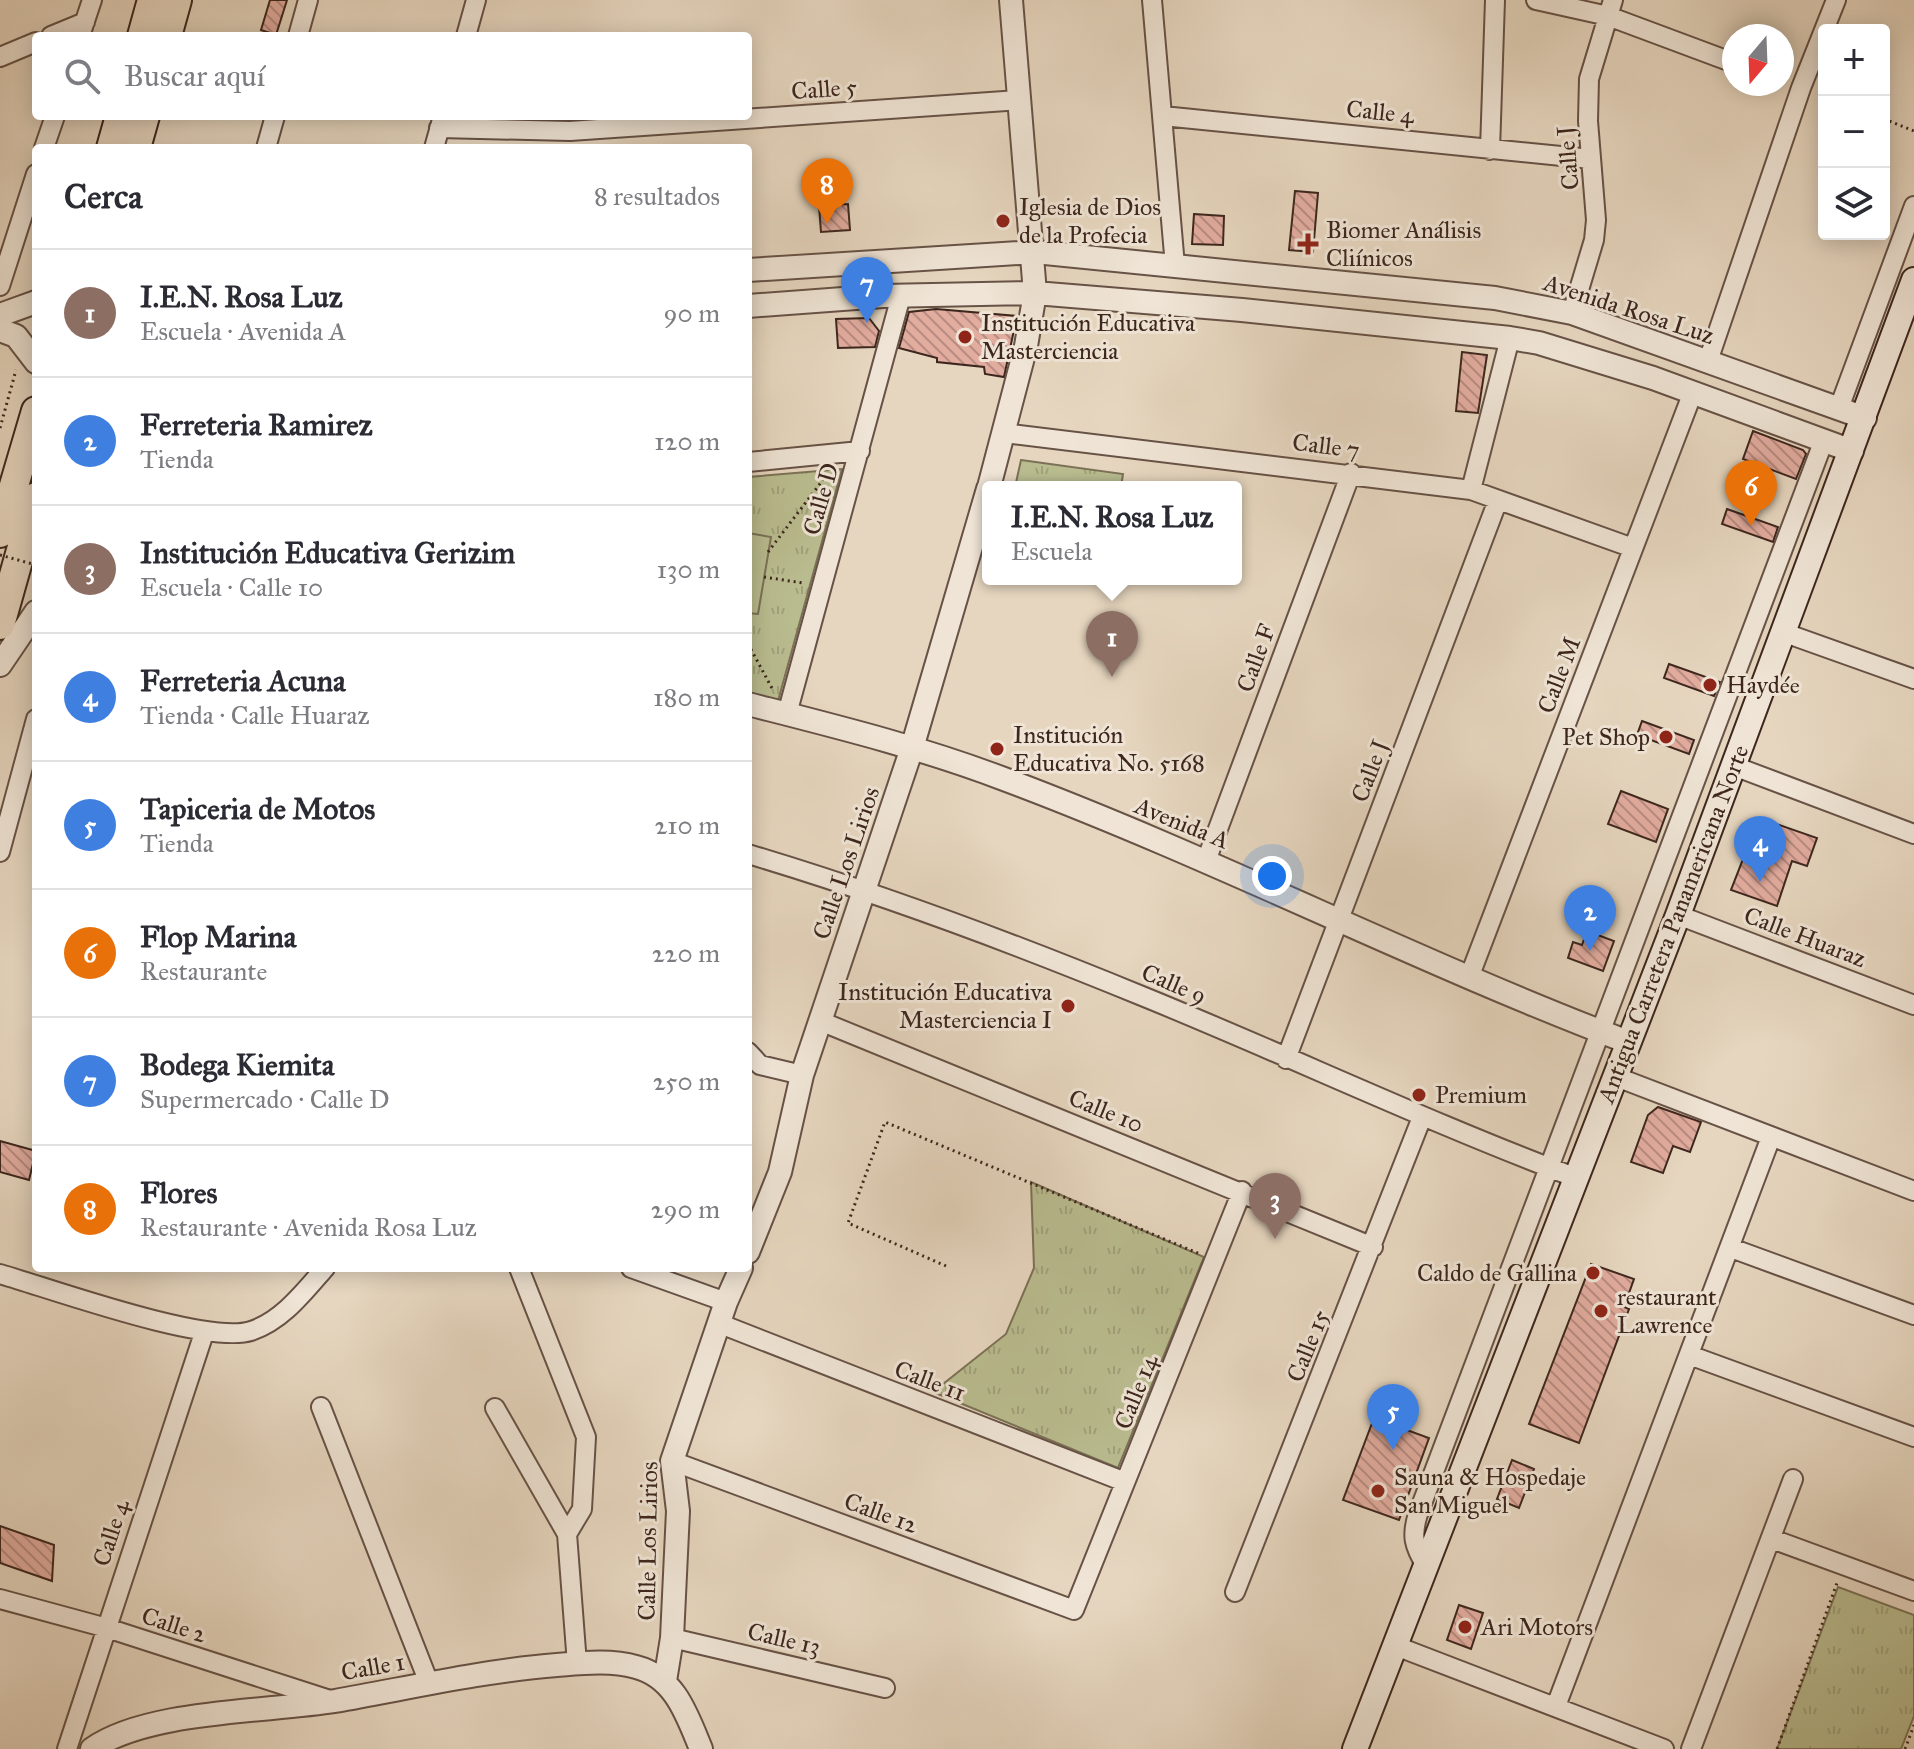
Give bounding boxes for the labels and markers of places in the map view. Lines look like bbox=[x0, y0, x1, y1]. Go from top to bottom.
pin: 8 bbox=[801, 158, 853, 224]
place label: Iglesia de Dios de la Profecia bbox=[1019, 192, 1161, 250]
marker: Iglesia de Dios de la Profecia bbox=[994, 212, 1012, 230]
place label: Biomer Análisis Cliínicos bbox=[1326, 215, 1481, 273]
marker: Biomer Análisis Cliínicos bbox=[1297, 233, 1319, 255]
pin: 7 bbox=[841, 257, 893, 323]
place label: Institución Educativa Masterciencia bbox=[981, 308, 1196, 366]
marker: Institución Educativa Masterciencia bbox=[956, 328, 974, 346]
pin: 6 bbox=[1725, 460, 1777, 526]
pin: 1 bbox=[1086, 611, 1138, 677]
place label: Haydée bbox=[1726, 670, 1800, 700]
marker: Haydée bbox=[1701, 676, 1719, 694]
place label: Institución Educativa No. 5168 bbox=[1013, 720, 1205, 778]
place label: Pet Shop bbox=[1562, 722, 1650, 752]
marker: Pet Shop bbox=[1657, 728, 1675, 746]
marker: Institución Educativa No. 5168 bbox=[988, 740, 1006, 758]
pin: 4 bbox=[1734, 816, 1786, 882]
pin: 2 bbox=[1564, 885, 1616, 951]
place label: Institución Educativa Masterciencia I bbox=[838, 977, 1053, 1035]
marker: Institución Educativa Masterciencia I bbox=[1059, 997, 1077, 1015]
place label: Premium bbox=[1435, 1080, 1527, 1110]
marker: Premium bbox=[1410, 1086, 1428, 1104]
pin: 3 bbox=[1249, 1173, 1301, 1239]
place label: Caldo de Gallina bbox=[1417, 1258, 1578, 1288]
marker: Caldo de Gallina bbox=[1584, 1264, 1602, 1282]
place label: restaurant Lawrence bbox=[1617, 1282, 1717, 1340]
marker: restaurant Lawrence bbox=[1592, 1302, 1610, 1320]
pin: 5 bbox=[1367, 1384, 1419, 1450]
place label: Sauna & Hospedaje San Miguel bbox=[1394, 1462, 1586, 1520]
marker: Sauna & Hospedaje San Miguel bbox=[1369, 1482, 1387, 1500]
place label: Ari Motors bbox=[1480, 1612, 1593, 1642]
marker: Ari Motors bbox=[1456, 1618, 1474, 1636]

